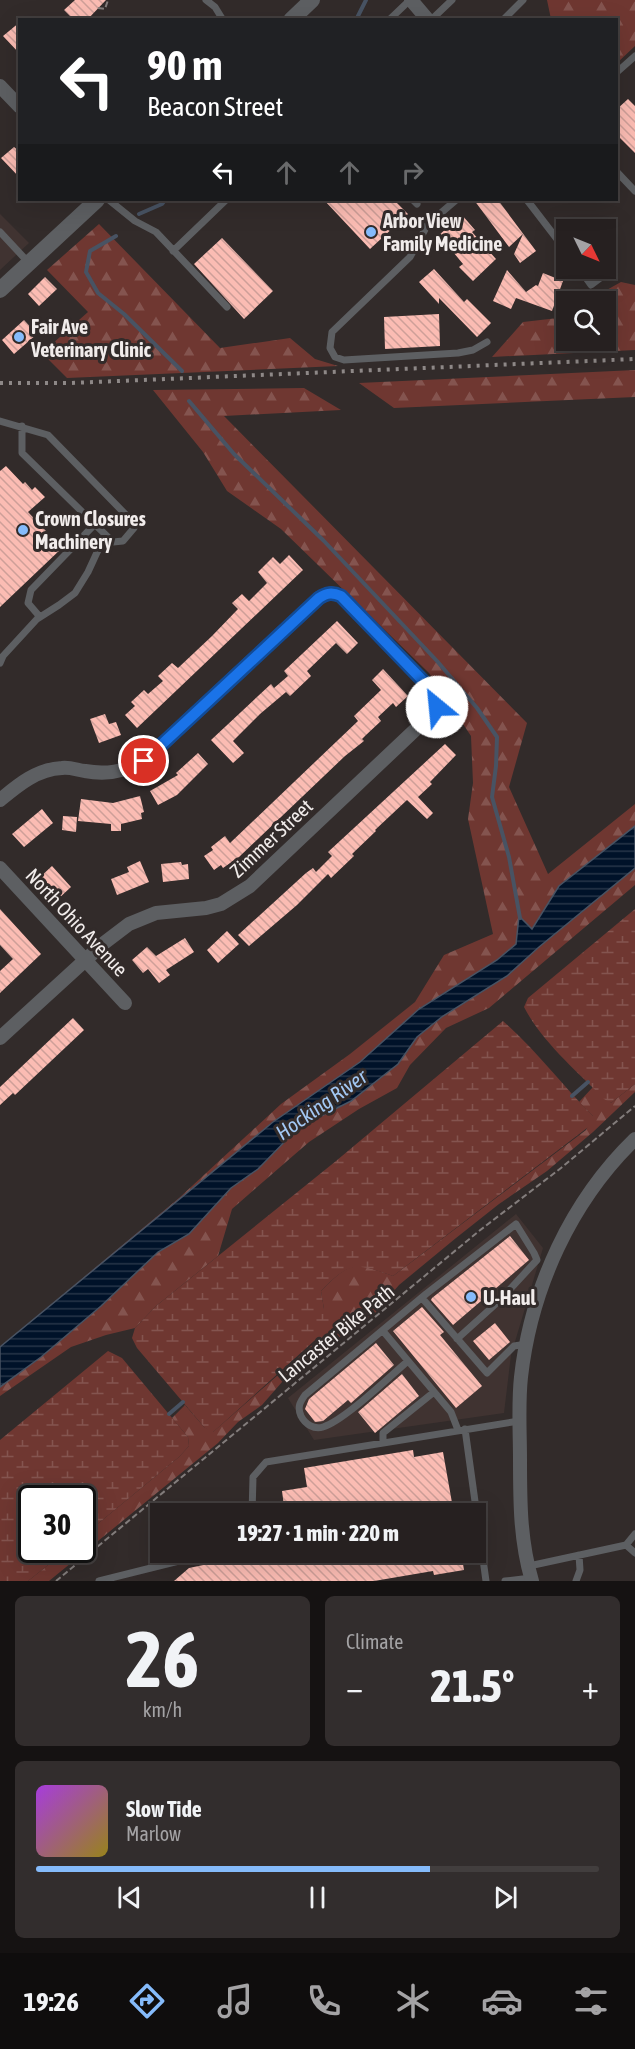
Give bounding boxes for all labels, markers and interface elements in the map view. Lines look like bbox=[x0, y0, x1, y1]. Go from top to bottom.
text: 90 m bbox=[147, 41, 222, 89]
icon: left bbox=[48, 42, 126, 120]
text: Beacon Street bbox=[147, 91, 283, 122]
icon: left bbox=[207, 156, 240, 189]
icon: ahead bbox=[270, 156, 303, 189]
icon: ahead bbox=[333, 156, 366, 189]
icon: right bbox=[396, 156, 429, 189]
place label: Arbor View Family Medicine bbox=[382, 209, 502, 255]
north arrow bbox=[556, 219, 616, 279]
map controls bbox=[556, 219, 616, 351]
marker: Arbor View Family Medicine bbox=[364, 225, 378, 239]
button: search bbox=[556, 291, 616, 351]
place label: Fair Ave Veterinary Clinic bbox=[30, 315, 151, 361]
marker: Fair Ave Veterinary Clinic bbox=[12, 330, 26, 344]
place label: Crown Closures Machinery bbox=[35, 507, 146, 553]
marker: Crown Closures Machinery bbox=[16, 523, 30, 537]
position arrow bbox=[405, 675, 469, 739]
pin bbox=[118, 735, 169, 786]
icon: arrive bbox=[127, 744, 160, 777]
street label: Zimmer Street bbox=[225, 794, 317, 882]
street label: North Ohio Avenue bbox=[21, 863, 133, 981]
water label: Hocking River bbox=[271, 1063, 372, 1144]
street label: Lancaster Bike Path bbox=[273, 1279, 399, 1387]
place label: U-Haul bbox=[483, 1286, 536, 1309]
marker: U-Haul bbox=[464, 1290, 478, 1304]
speed limit sign: 30 bbox=[18, 1485, 96, 1563]
text: 19:27 · 1 min · 220 m bbox=[237, 1520, 399, 1546]
text: 26 bbox=[126, 1614, 199, 1704]
text: Climate bbox=[346, 1630, 403, 1653]
text: 21.5° bbox=[431, 1660, 514, 1712]
text: − bbox=[346, 1668, 363, 1706]
text: + bbox=[582, 1668, 599, 1706]
text: km/h bbox=[143, 1698, 182, 1721]
text: Slow Tide bbox=[126, 1796, 202, 1822]
text: Marlow bbox=[126, 1822, 181, 1845]
icon: previous bbox=[113, 1881, 146, 1914]
icon: pause bbox=[301, 1881, 334, 1914]
icon: next bbox=[489, 1881, 522, 1914]
icon: directions bbox=[126, 1980, 168, 2022]
icon: music bbox=[214, 1980, 256, 2022]
icon: phone bbox=[303, 1980, 345, 2022]
icon: climate bbox=[392, 1980, 434, 2022]
icon: car bbox=[481, 1980, 523, 2022]
icon: filters bbox=[570, 1980, 612, 2022]
text: 19:26 bbox=[23, 1986, 79, 2017]

